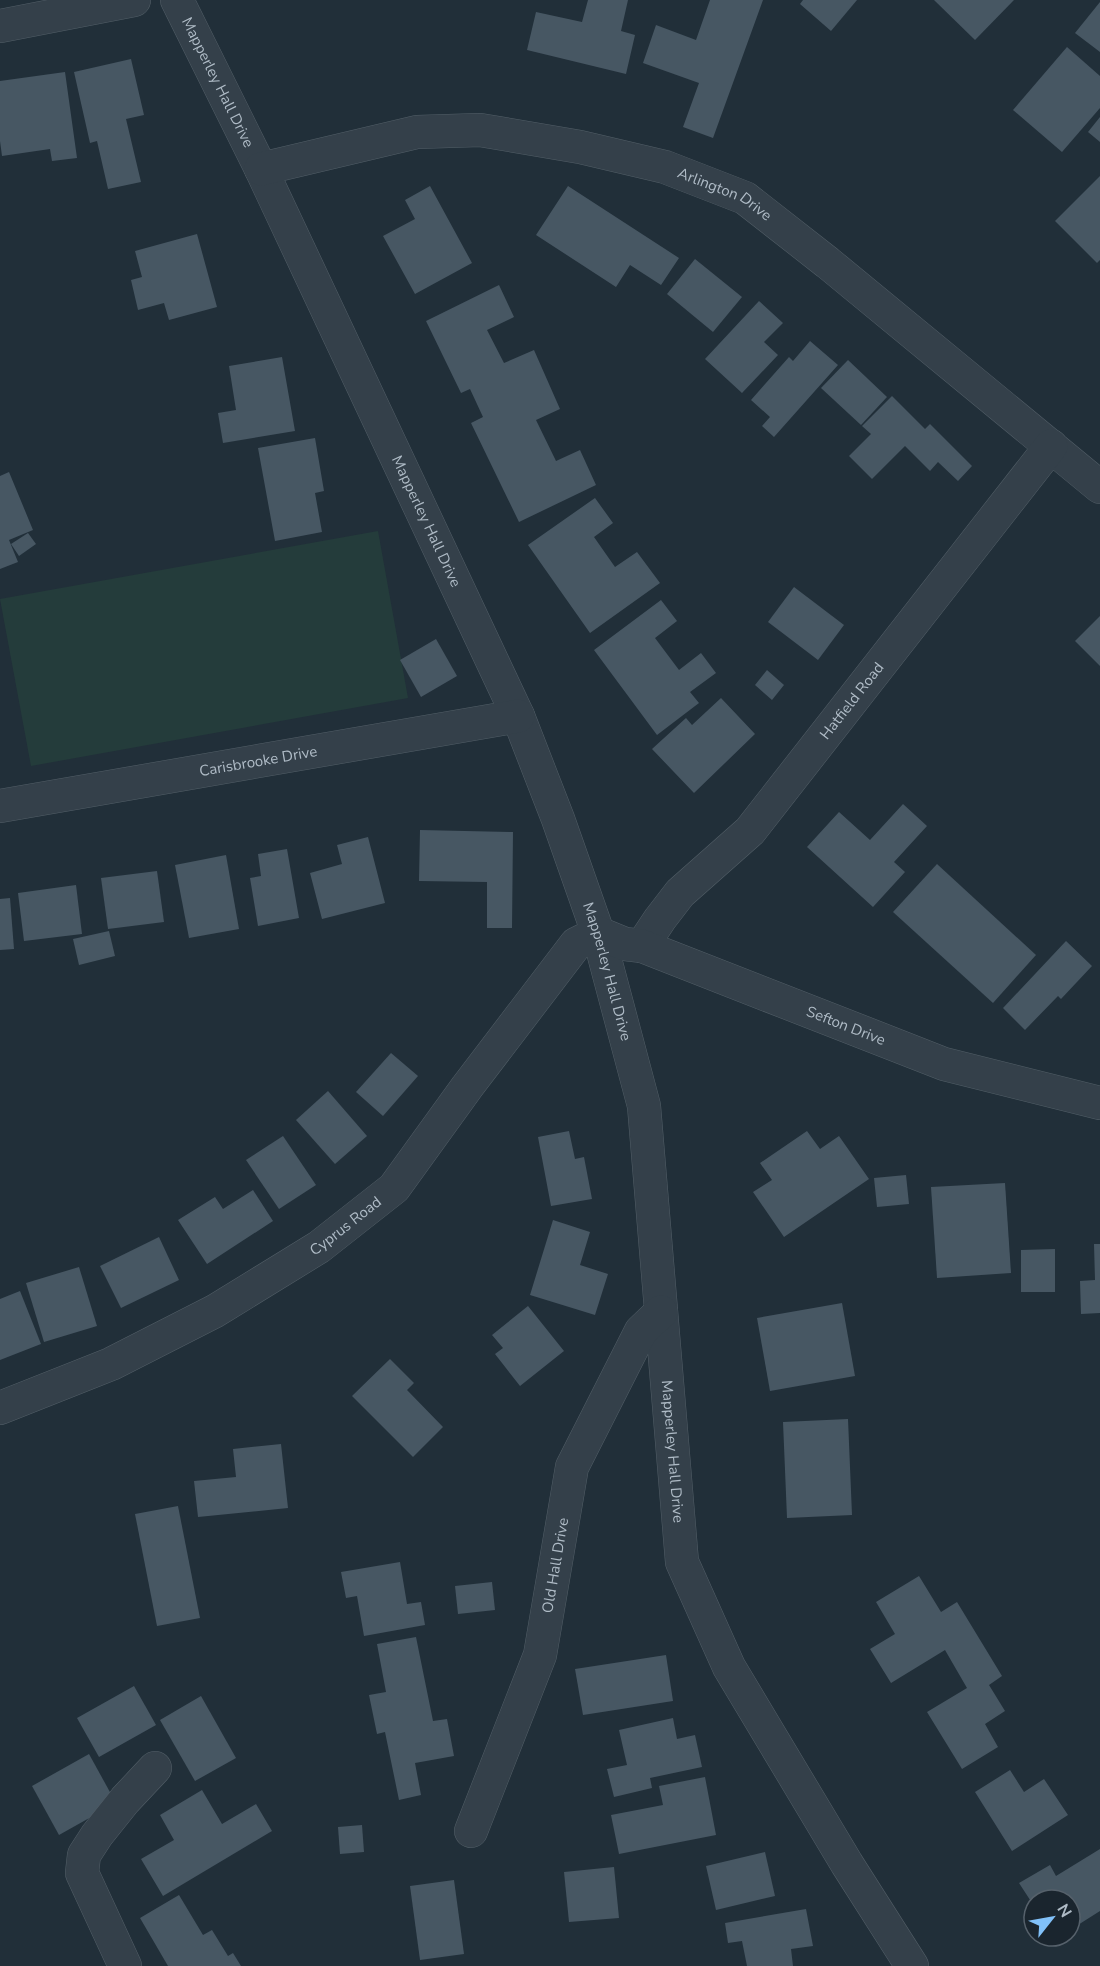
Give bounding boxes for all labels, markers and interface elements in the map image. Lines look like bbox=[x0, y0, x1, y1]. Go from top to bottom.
street label: Mapperley Hall Drive bbox=[177, 14, 259, 151]
street label: Arlington Drive bbox=[675, 163, 776, 225]
street label: Mapperley Hall Drive bbox=[387, 452, 466, 590]
street label: Hatfield Road bbox=[815, 658, 888, 744]
street label: Carisbrooke Drive bbox=[198, 741, 319, 781]
street label: Mapperley Hall Drive bbox=[578, 899, 636, 1043]
street label: Sefton Drive bbox=[804, 1001, 889, 1050]
street label: Cyprus Road bbox=[306, 1192, 386, 1260]
street label: Mapperley Hall Drive bbox=[657, 1379, 689, 1524]
street label: Old Hall Drive bbox=[537, 1516, 573, 1614]
north arrow bbox=[1022, 1888, 1082, 1948]
text: N bbox=[1051, 1900, 1077, 1922]

